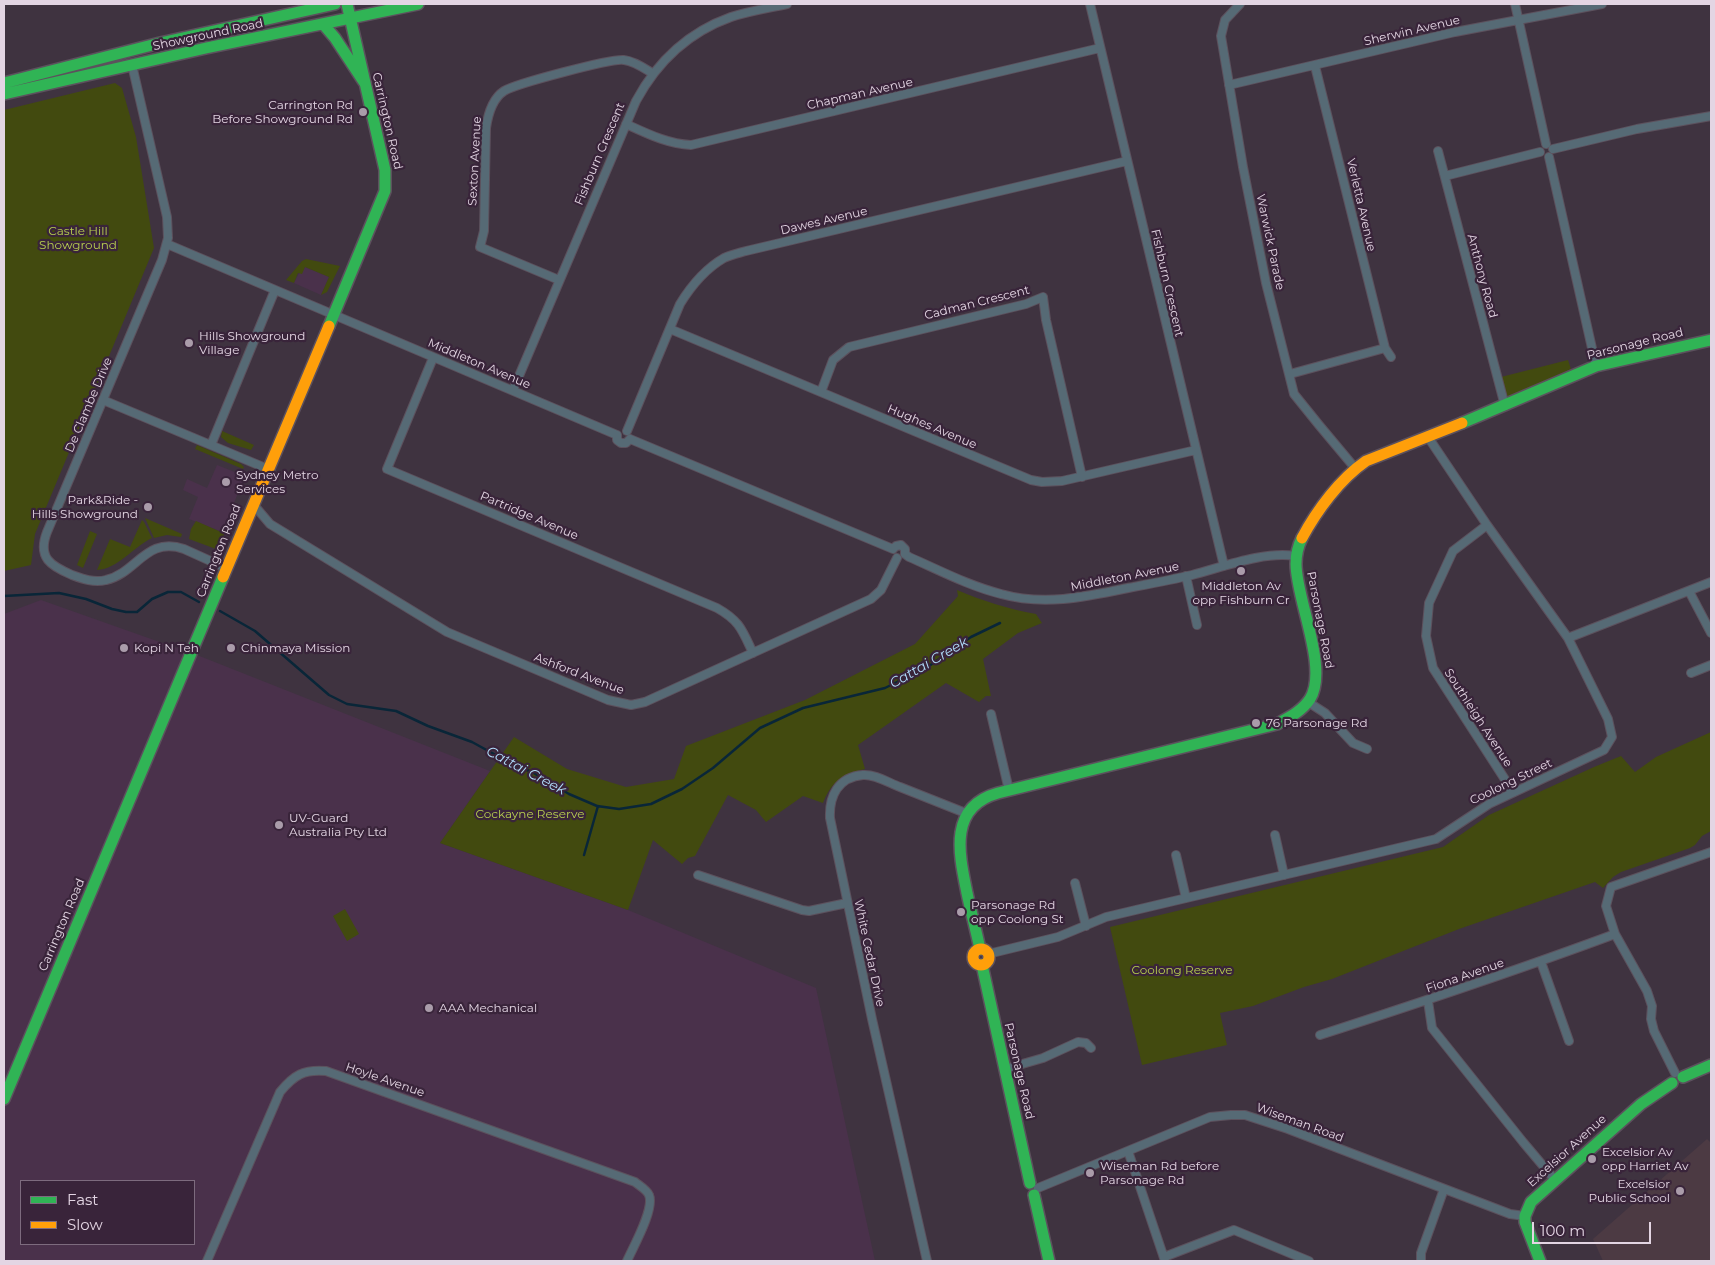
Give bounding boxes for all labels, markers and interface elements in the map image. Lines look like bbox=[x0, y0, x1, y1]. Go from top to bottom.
street label: Sherwin Avenue bbox=[1363, 13, 1461, 49]
street label: Showground Road bbox=[152, 16, 264, 54]
street label: Carrington Road bbox=[369, 71, 405, 171]
street label: Chapman Avenue bbox=[806, 75, 914, 113]
place label: Carrington Rd Before Showground Rd bbox=[212, 98, 353, 126]
street label: Fishburn Crescent bbox=[572, 101, 628, 207]
marker: Carrington Rd Before Showground Rd bbox=[357, 106, 369, 118]
street label: Sexton Avenue bbox=[465, 116, 485, 206]
street label: Verletta Avenue bbox=[1343, 157, 1379, 253]
street label: Warwick Parade bbox=[1253, 193, 1287, 291]
street label: Dawes Avenue bbox=[779, 204, 869, 238]
park label: Castle Hill Showground bbox=[39, 224, 117, 252]
street label: Fishburn Crescent bbox=[1148, 228, 1186, 338]
street label: Anthony Road bbox=[1464, 233, 1500, 319]
street label: Cadman Crescent bbox=[923, 283, 1031, 323]
street label: Parsonage Road bbox=[1585, 325, 1685, 363]
place label: Hills Showground Village bbox=[199, 329, 305, 357]
street label: Middleton Avenue bbox=[425, 336, 533, 392]
marker: Hills Showground Village bbox=[183, 337, 195, 349]
street label: De Clambe Drive bbox=[62, 355, 116, 455]
street label: Hughes Avenue bbox=[885, 402, 979, 452]
place label: Sydney Metro Services bbox=[236, 468, 319, 496]
marker: Sydney Metro Services bbox=[220, 476, 232, 488]
street label: Partridge Avenue bbox=[478, 489, 580, 543]
place label: Park&Ride - Hills Showground bbox=[32, 493, 138, 521]
marker: Park&Ride - Hills Showground bbox=[142, 501, 154, 513]
street label: Carrington Road bbox=[194, 502, 244, 600]
street label: Middleton Avenue bbox=[1070, 559, 1180, 595]
marker: Middleton Av opp Fishburn Cr bbox=[1235, 565, 1247, 577]
street label: Parsonage Road bbox=[1304, 570, 1336, 670]
place label: Middleton Av opp Fishburn Cr bbox=[1192, 579, 1290, 607]
water label: Cattai Creek bbox=[887, 634, 971, 692]
place label: Kopi N Teh bbox=[134, 641, 199, 655]
place label: Chinmaya Mission bbox=[241, 641, 350, 655]
marker: Kopi N Teh bbox=[118, 642, 130, 654]
marker: Chinmaya Mission bbox=[225, 642, 237, 654]
street label: Ashford Avenue bbox=[532, 650, 626, 698]
street label: Southleigh Avenue bbox=[1441, 666, 1515, 770]
place label: 76 Parsonage Rd bbox=[1266, 716, 1368, 730]
marker: 76 Parsonage Rd bbox=[1250, 717, 1262, 729]
water label: Cattai Creek bbox=[483, 743, 569, 799]
street label: Coolong Street bbox=[1467, 756, 1555, 808]
park label: Cockayne Reserve bbox=[476, 807, 584, 821]
place label: UV-Guard Australia Pty Ltd bbox=[289, 811, 387, 839]
marker: UV-Guard Australia Pty Ltd bbox=[273, 819, 285, 831]
street label: Carrington Road bbox=[36, 876, 88, 974]
street label: White Cedar Drive bbox=[851, 898, 887, 1008]
place label: Parsonage Rd opp Coolong St bbox=[971, 898, 1064, 926]
marker: Parsonage Rd opp Coolong St bbox=[955, 906, 967, 918]
street label: Fiona Avenue bbox=[1424, 956, 1506, 996]
park label: Coolong Reserve bbox=[1131, 963, 1233, 977]
place label: AAA Mechanical bbox=[439, 1001, 537, 1015]
marker: AAA Mechanical bbox=[423, 1002, 435, 1014]
street label: Parsonage Road bbox=[1001, 1021, 1037, 1121]
street label: Hoyle Avenue bbox=[344, 1060, 426, 1100]
street label: Wiseman Road bbox=[1254, 1101, 1346, 1145]
street label: Excelsior Avenue bbox=[1525, 1112, 1609, 1190]
place label: Excelsior Av opp Harriet Av bbox=[1602, 1145, 1689, 1173]
marker: Excelsior Av opp Harriet Av bbox=[1586, 1153, 1598, 1165]
place label: Wiseman Rd before Parsonage Rd bbox=[1100, 1159, 1219, 1187]
marker: Wiseman Rd before Parsonage Rd bbox=[1084, 1167, 1096, 1179]
place label: Excelsior Public School bbox=[1588, 1177, 1670, 1205]
legend bbox=[20, 1180, 195, 1245]
marker: Excelsior Public School bbox=[1674, 1185, 1686, 1197]
text: Fast bbox=[67, 1190, 98, 1209]
scale bar bbox=[1535, 1212, 1654, 1244]
text: Slow bbox=[67, 1215, 103, 1234]
text: 100 m bbox=[1540, 1221, 1585, 1240]

